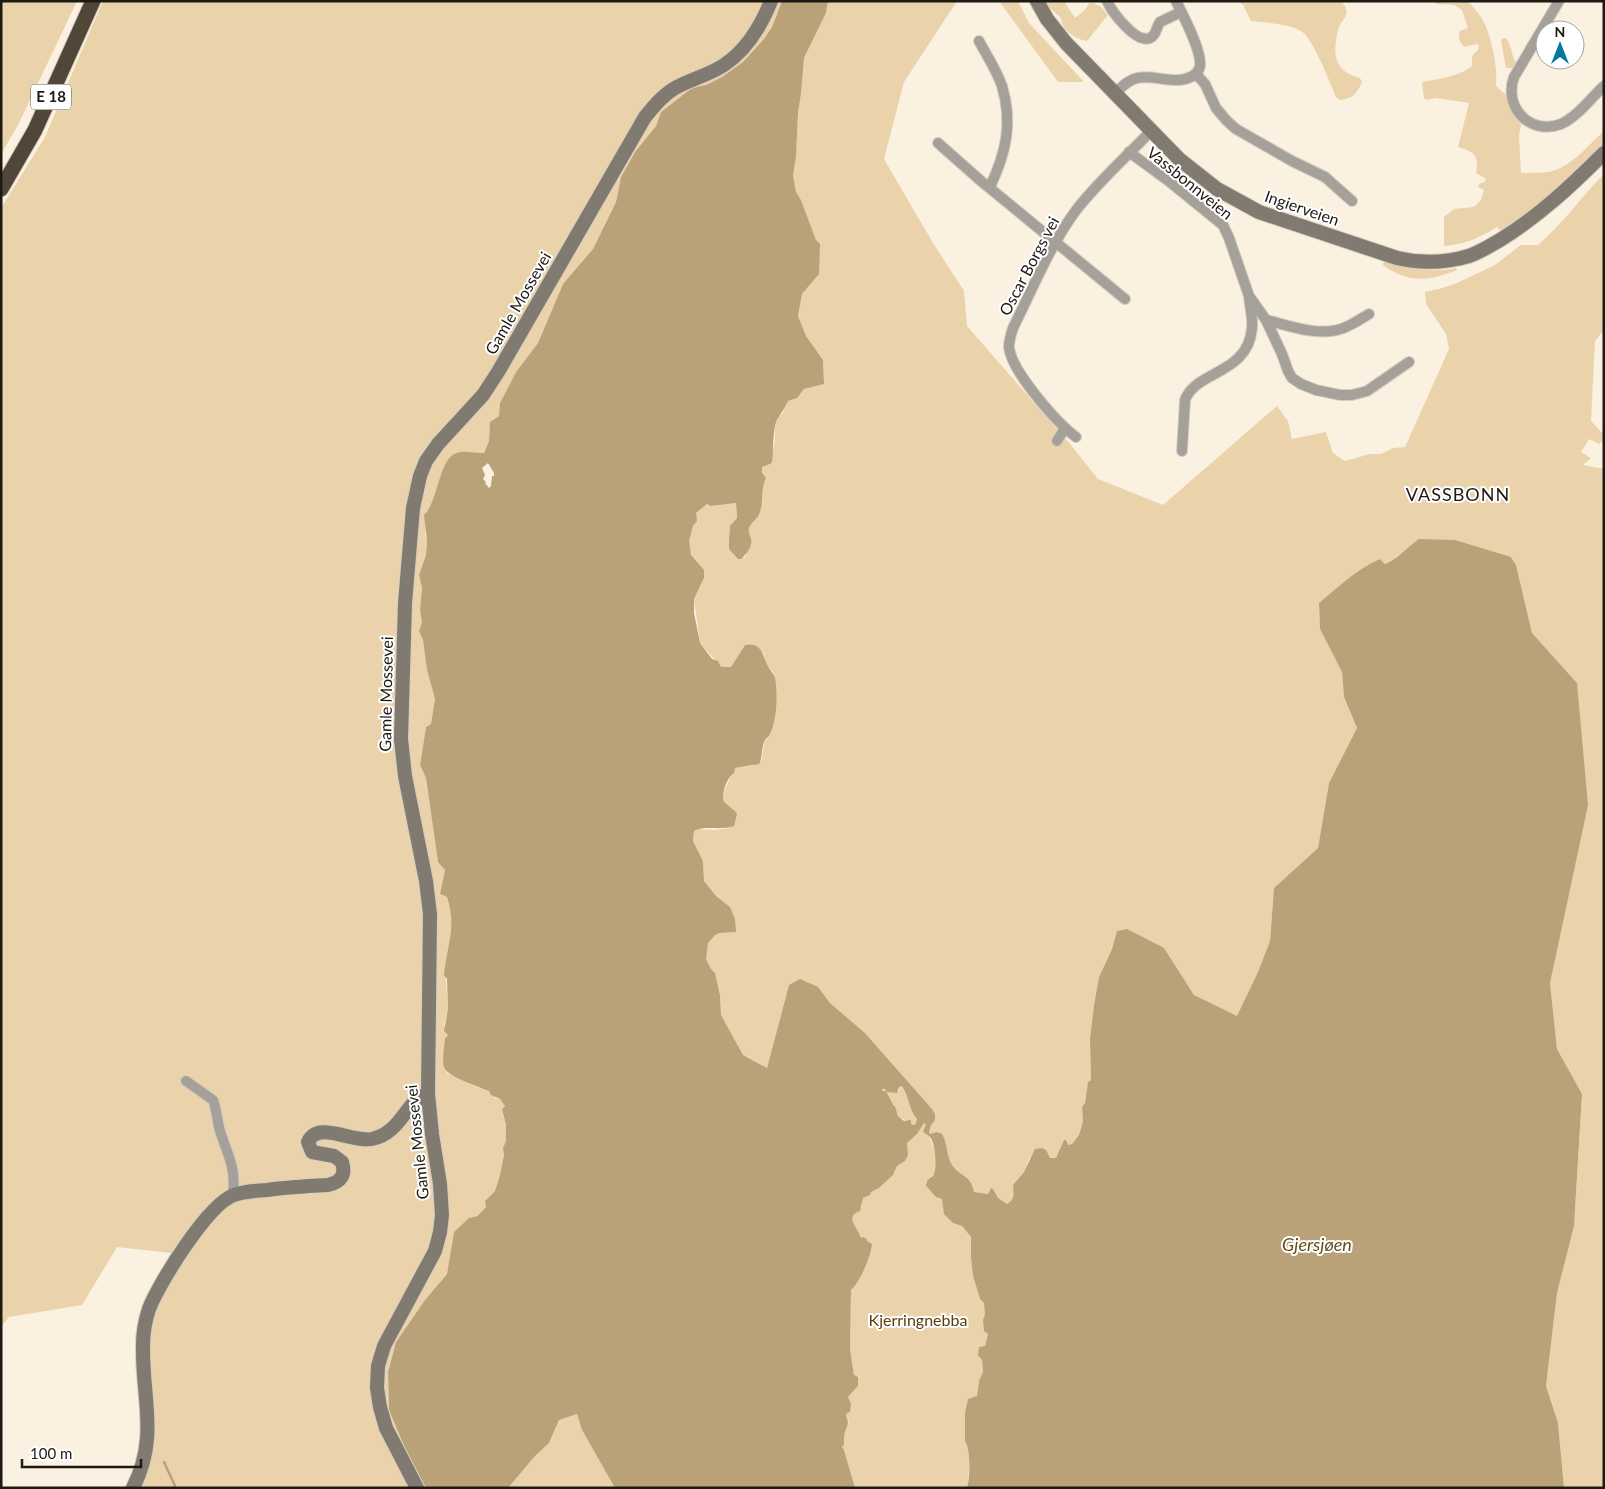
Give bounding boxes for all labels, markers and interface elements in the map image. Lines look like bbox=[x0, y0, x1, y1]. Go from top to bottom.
north arrow bbox=[1535, 20, 1585, 70]
text: N bbox=[1555, 23, 1565, 40]
road number: E 18 bbox=[31, 84, 71, 110]
street label: Vassbonnveien bbox=[1144, 142, 1237, 223]
street label: Ingierveien bbox=[1262, 186, 1342, 229]
street label: Oscar Borgs vei bbox=[995, 213, 1063, 318]
street label: Gamle Mossevei bbox=[481, 248, 555, 357]
district label: VASSBONN bbox=[1406, 483, 1510, 505]
street label: Gamle Mossevei bbox=[375, 636, 396, 752]
street label: Gamle Mossevei bbox=[401, 1084, 432, 1200]
water label: Gjersjøen bbox=[1282, 1233, 1352, 1255]
park label: Kjerringnebba bbox=[869, 1310, 967, 1329]
scale bar bbox=[22, 1436, 141, 1468]
text: 100 m bbox=[30, 1444, 72, 1462]

